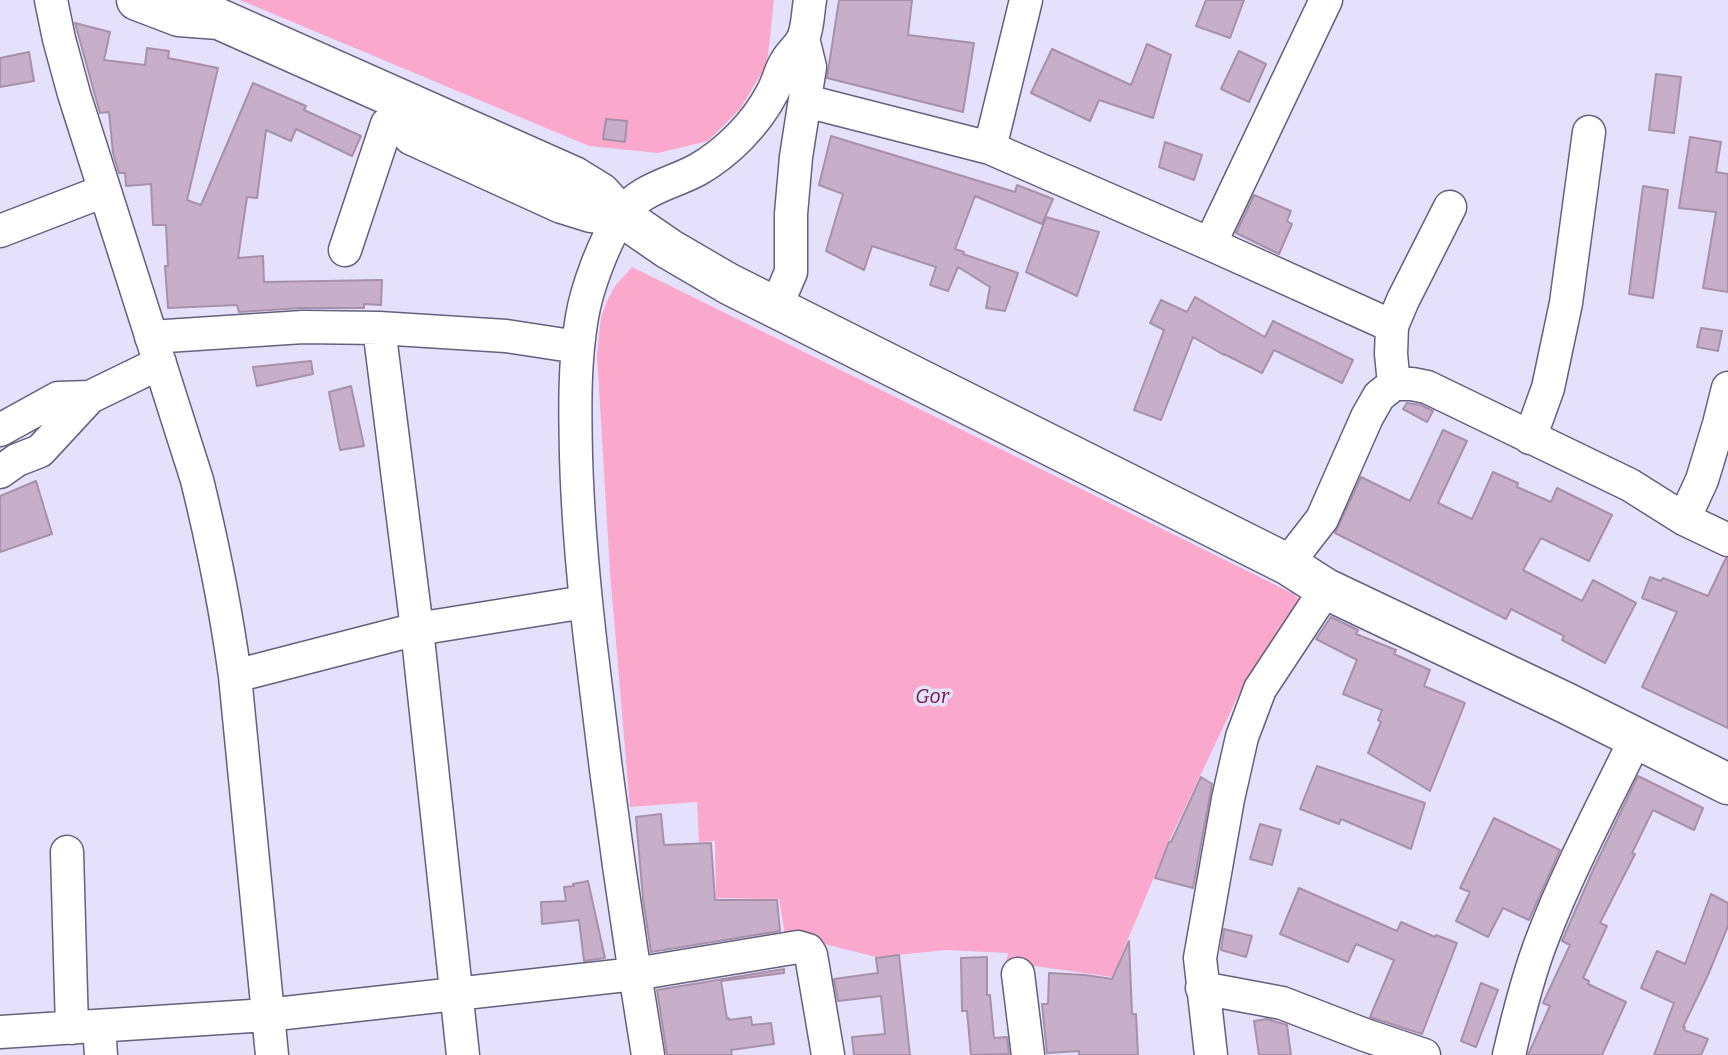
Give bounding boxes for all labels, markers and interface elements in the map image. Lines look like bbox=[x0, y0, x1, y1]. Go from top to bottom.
park label: Gor bbox=[915, 685, 949, 709]

